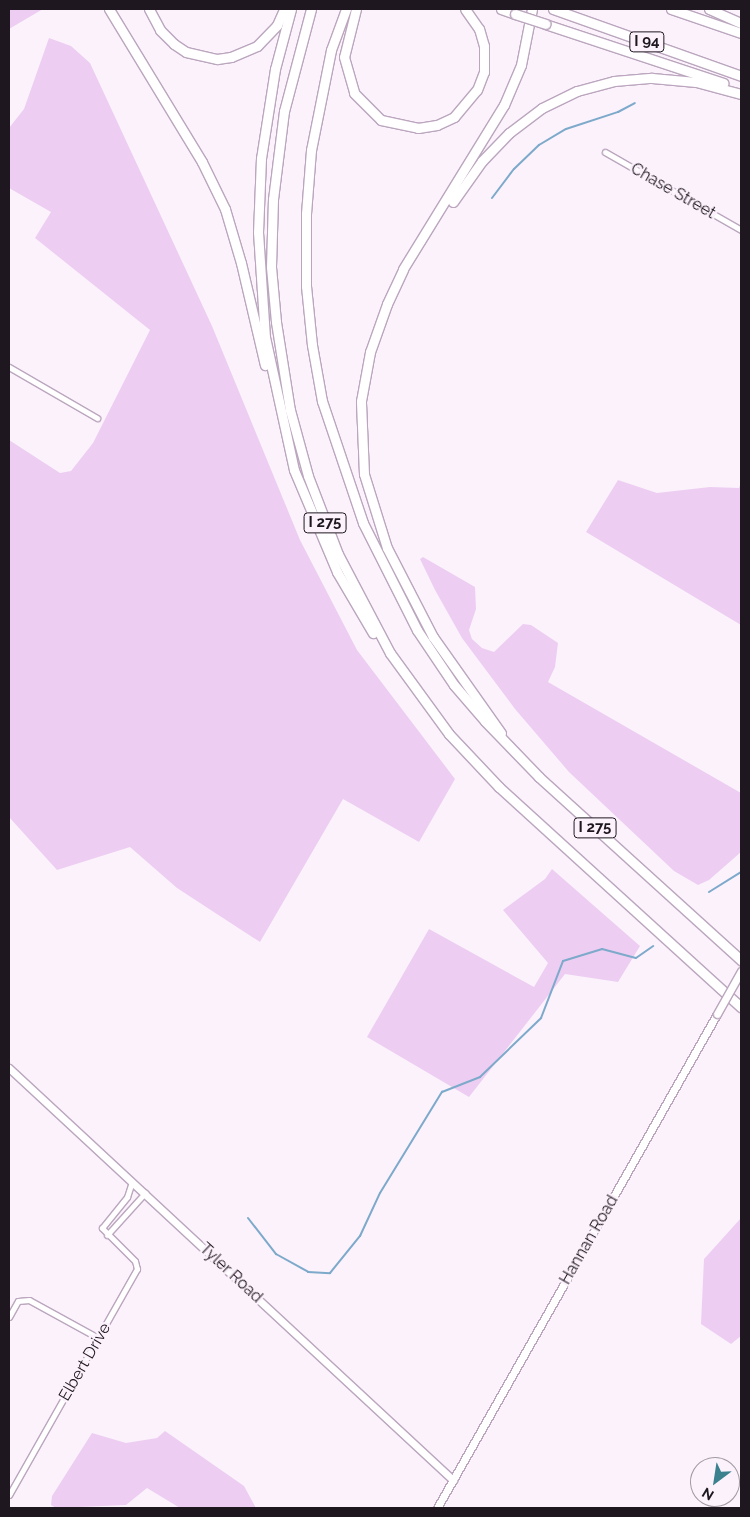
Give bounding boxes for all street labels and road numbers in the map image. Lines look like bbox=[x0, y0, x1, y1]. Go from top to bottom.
road number: I 94 bbox=[628, 30, 666, 54]
street label: Chase Street bbox=[627, 159, 719, 223]
road number: I 275 bbox=[302, 510, 348, 536]
road number: I 275 bbox=[572, 816, 618, 840]
street label: Hannan Road bbox=[556, 1192, 622, 1288]
street label: Tyler Road bbox=[196, 1239, 266, 1307]
street label: Elbert Drive bbox=[55, 1320, 115, 1404]

